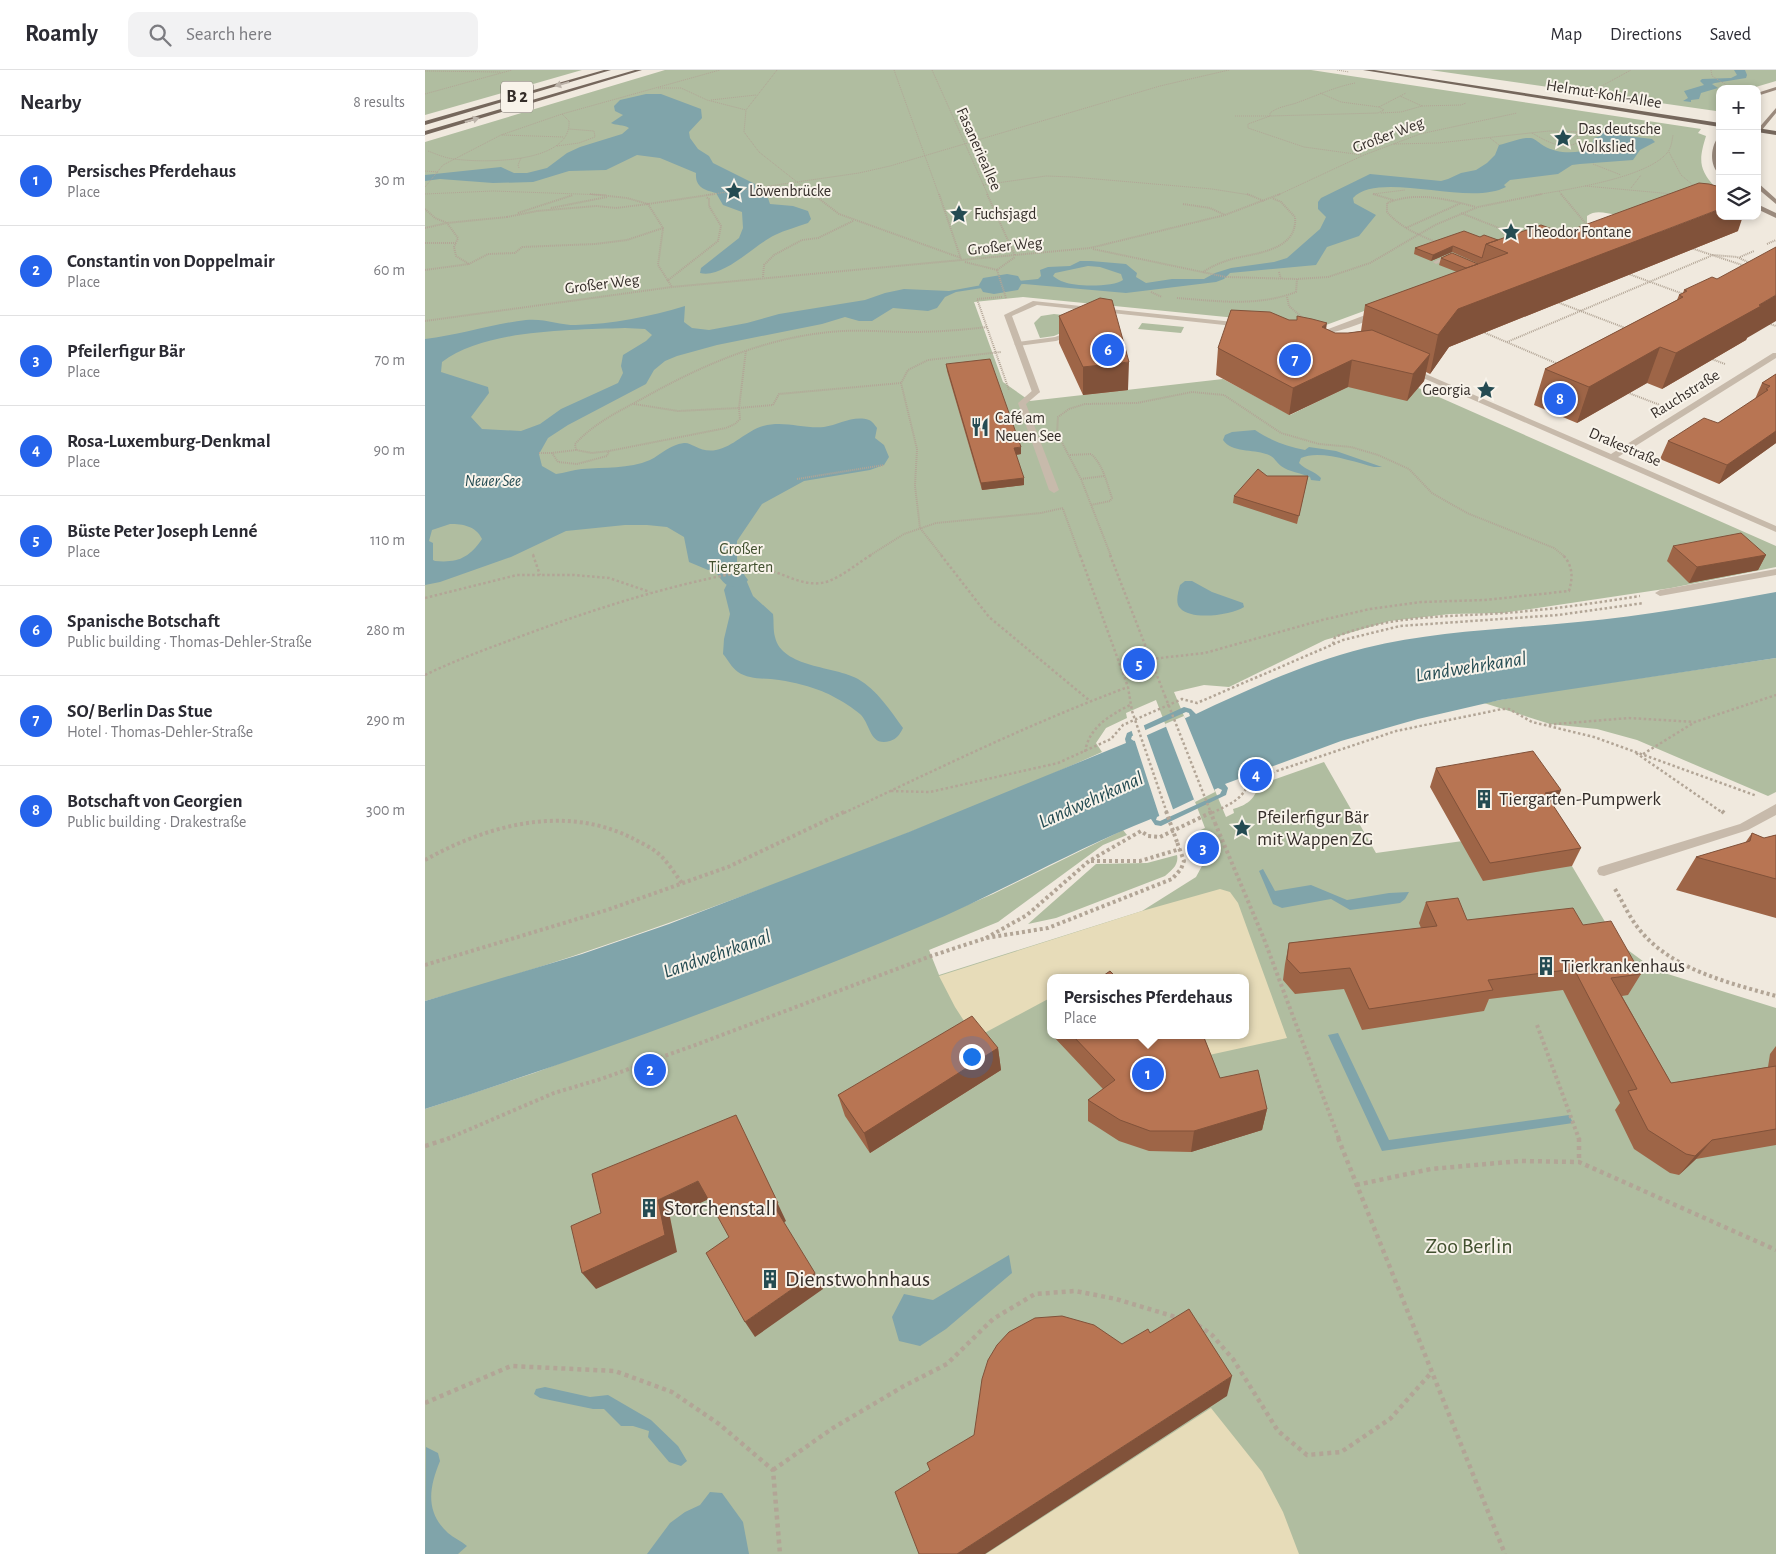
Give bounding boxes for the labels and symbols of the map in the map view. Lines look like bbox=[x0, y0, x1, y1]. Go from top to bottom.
street label: Helmut-Kohl-Allee bbox=[1545, 77, 1663, 111]
one-way arrow bbox=[555, 80, 570, 88]
road number: B 2 bbox=[501, 82, 533, 112]
street label: Fasanerieallee bbox=[954, 105, 1004, 193]
street label: Großer Weg bbox=[1350, 114, 1426, 156]
one-way arrow bbox=[464, 115, 479, 123]
place label: Das deutsche Volkslied bbox=[1578, 121, 1661, 155]
place icon: Das deutsche Volkslied bbox=[1552, 127, 1574, 149]
place icon: Löwenbrücke bbox=[723, 180, 745, 202]
place label: Löwenbrücke bbox=[749, 183, 831, 199]
place icon: Fuchsjagd bbox=[948, 203, 970, 225]
place label: Fuchsjagd bbox=[974, 206, 1036, 223]
place icon: Theodor Fontane bbox=[1500, 221, 1522, 243]
place label: Theodor Fontane bbox=[1526, 224, 1631, 240]
street label: Großer Weg bbox=[967, 234, 1043, 258]
street label: Großer Weg bbox=[564, 271, 640, 296]
pin: 6 bbox=[1092, 331, 1124, 369]
pin: 7 bbox=[1279, 341, 1311, 379]
street label: Rauchstraße bbox=[1648, 366, 1722, 422]
place icon: Georgia bbox=[1475, 379, 1497, 401]
pin: 8 bbox=[1544, 380, 1576, 418]
place label: Georgia bbox=[1422, 382, 1471, 398]
place label: Café am Neuen See bbox=[995, 410, 1061, 444]
restaurant icon: Café am Neuen See bbox=[969, 416, 991, 438]
street label: Drakestraße bbox=[1587, 425, 1663, 469]
water label: Neuer See bbox=[465, 473, 521, 489]
park label: Großer Tiergarten bbox=[709, 541, 773, 575]
pin: 5 bbox=[1123, 645, 1155, 683]
water label: Landwehrkanal bbox=[1414, 648, 1528, 686]
pin: 4 bbox=[1240, 756, 1272, 794]
water label: Landwehrkanal bbox=[1036, 768, 1146, 832]
building icon: Tiergarten-Pumpwerk bbox=[1473, 788, 1495, 810]
place label: Tiergarten-Pumpwerk bbox=[1499, 790, 1661, 809]
place label: Pfeilerfigur Bär mit Wappen ZG bbox=[1257, 808, 1373, 849]
place icon: Pfeilerfigur Bär mit Wappen ZG bbox=[1231, 817, 1253, 839]
pin: 3 bbox=[1187, 829, 1219, 867]
water label: Landwehrkanal bbox=[661, 926, 773, 982]
building icon: Tierkrankenhaus bbox=[1535, 955, 1557, 977]
place label: Tierkrankenhaus bbox=[1561, 957, 1685, 976]
your location bbox=[959, 1044, 985, 1070]
pin: 2 bbox=[634, 1051, 666, 1089]
pin: 1 bbox=[1132, 1055, 1164, 1093]
building icon: Storchenstall bbox=[638, 1197, 660, 1219]
place label: Storchenstall bbox=[664, 1197, 776, 1219]
park label: Zoo Berlin bbox=[1425, 1235, 1513, 1257]
building icon: Dienstwohnhaus bbox=[759, 1268, 781, 1290]
place label: Dienstwohnhaus bbox=[785, 1268, 930, 1290]

